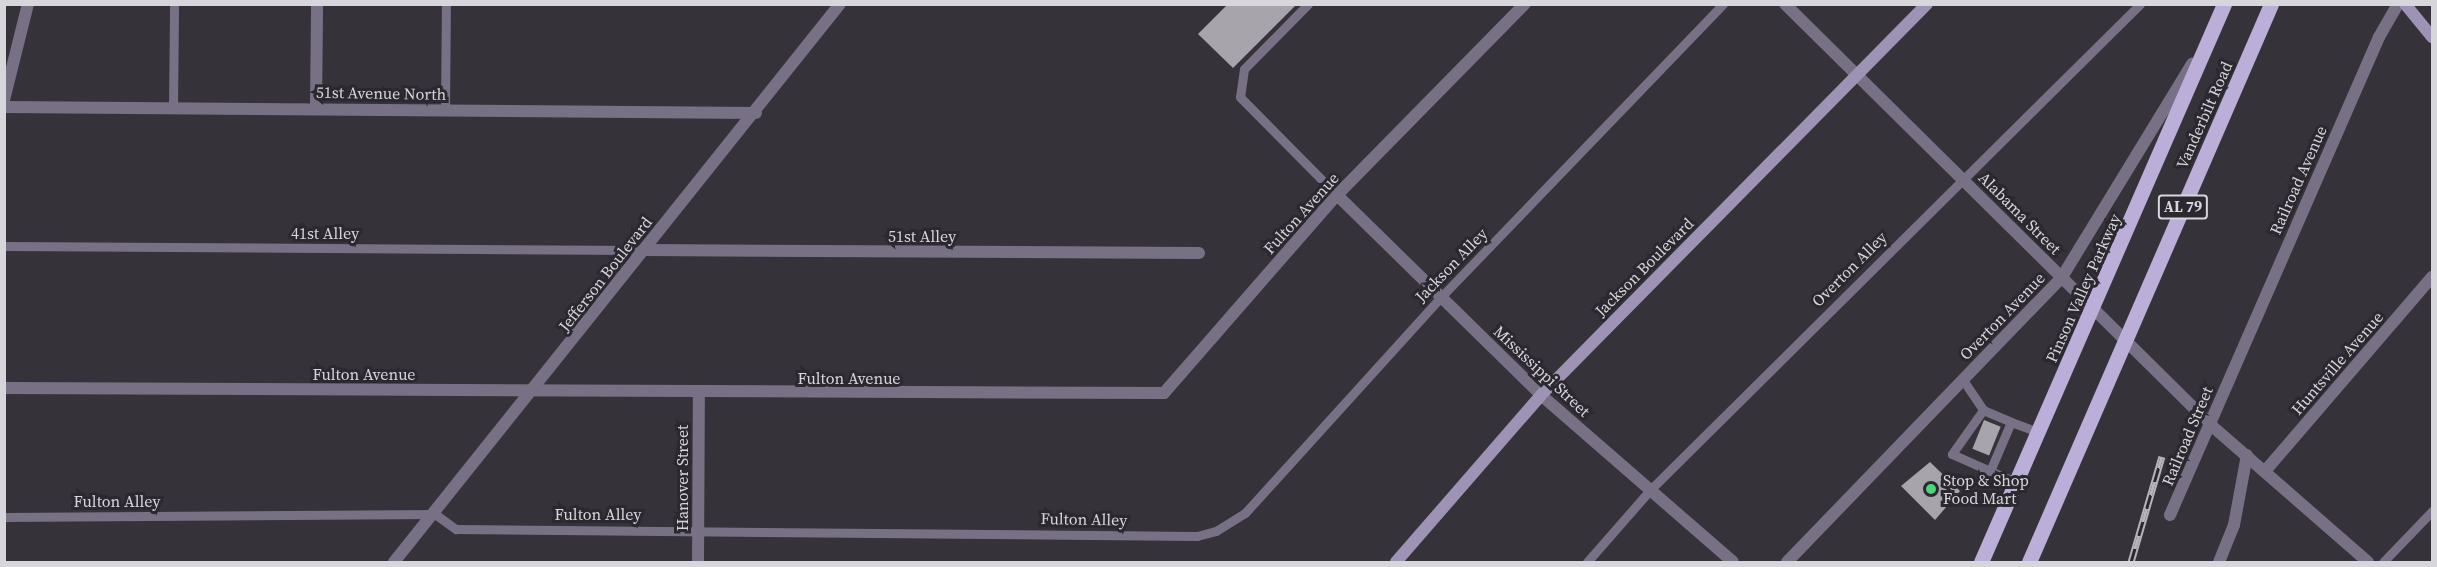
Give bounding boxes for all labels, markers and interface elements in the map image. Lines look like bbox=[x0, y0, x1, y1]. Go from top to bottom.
street label: Vanderbilt Road bbox=[2172, 59, 2236, 171]
street label: 51st Avenue North bbox=[316, 82, 446, 104]
street label: Railroad Avenue bbox=[2265, 123, 2331, 237]
street label: Fulton Avenue bbox=[1259, 168, 1343, 258]
street label: Alabama Street bbox=[1975, 168, 2065, 258]
road number: AL 79 bbox=[2158, 195, 2208, 219]
street label: Pinson Valley Parkway bbox=[2041, 210, 2125, 366]
street label: Jefferson Boulevard bbox=[554, 213, 656, 335]
street label: Jackson Boulevard bbox=[1591, 214, 1697, 320]
street label: 41st Alley bbox=[291, 223, 359, 243]
street label: Jackson Alley bbox=[1411, 224, 1491, 306]
street label: 51st Alley bbox=[888, 226, 956, 246]
street label: Overton Alley bbox=[1808, 228, 1890, 310]
street label: Overton Avenue bbox=[1955, 268, 2049, 364]
street label: Huntsville Avenue bbox=[2287, 308, 2387, 418]
street label: Mississippi Street bbox=[1490, 321, 1594, 421]
street label: Fulton Avenue bbox=[313, 364, 415, 384]
street label: Fulton Avenue bbox=[798, 368, 900, 388]
street label: Railroad Street bbox=[2157, 384, 2217, 488]
street label: Hanover Street bbox=[672, 425, 692, 531]
place label: Stop & Shop Food Mart bbox=[1943, 470, 2029, 508]
marker: Stop & Shop Food Mart bbox=[1924, 482, 1938, 496]
street label: Fulton Alley bbox=[74, 491, 160, 511]
street label: Fulton Alley bbox=[555, 504, 641, 524]
street label: Fulton Alley bbox=[1040, 509, 1128, 529]

